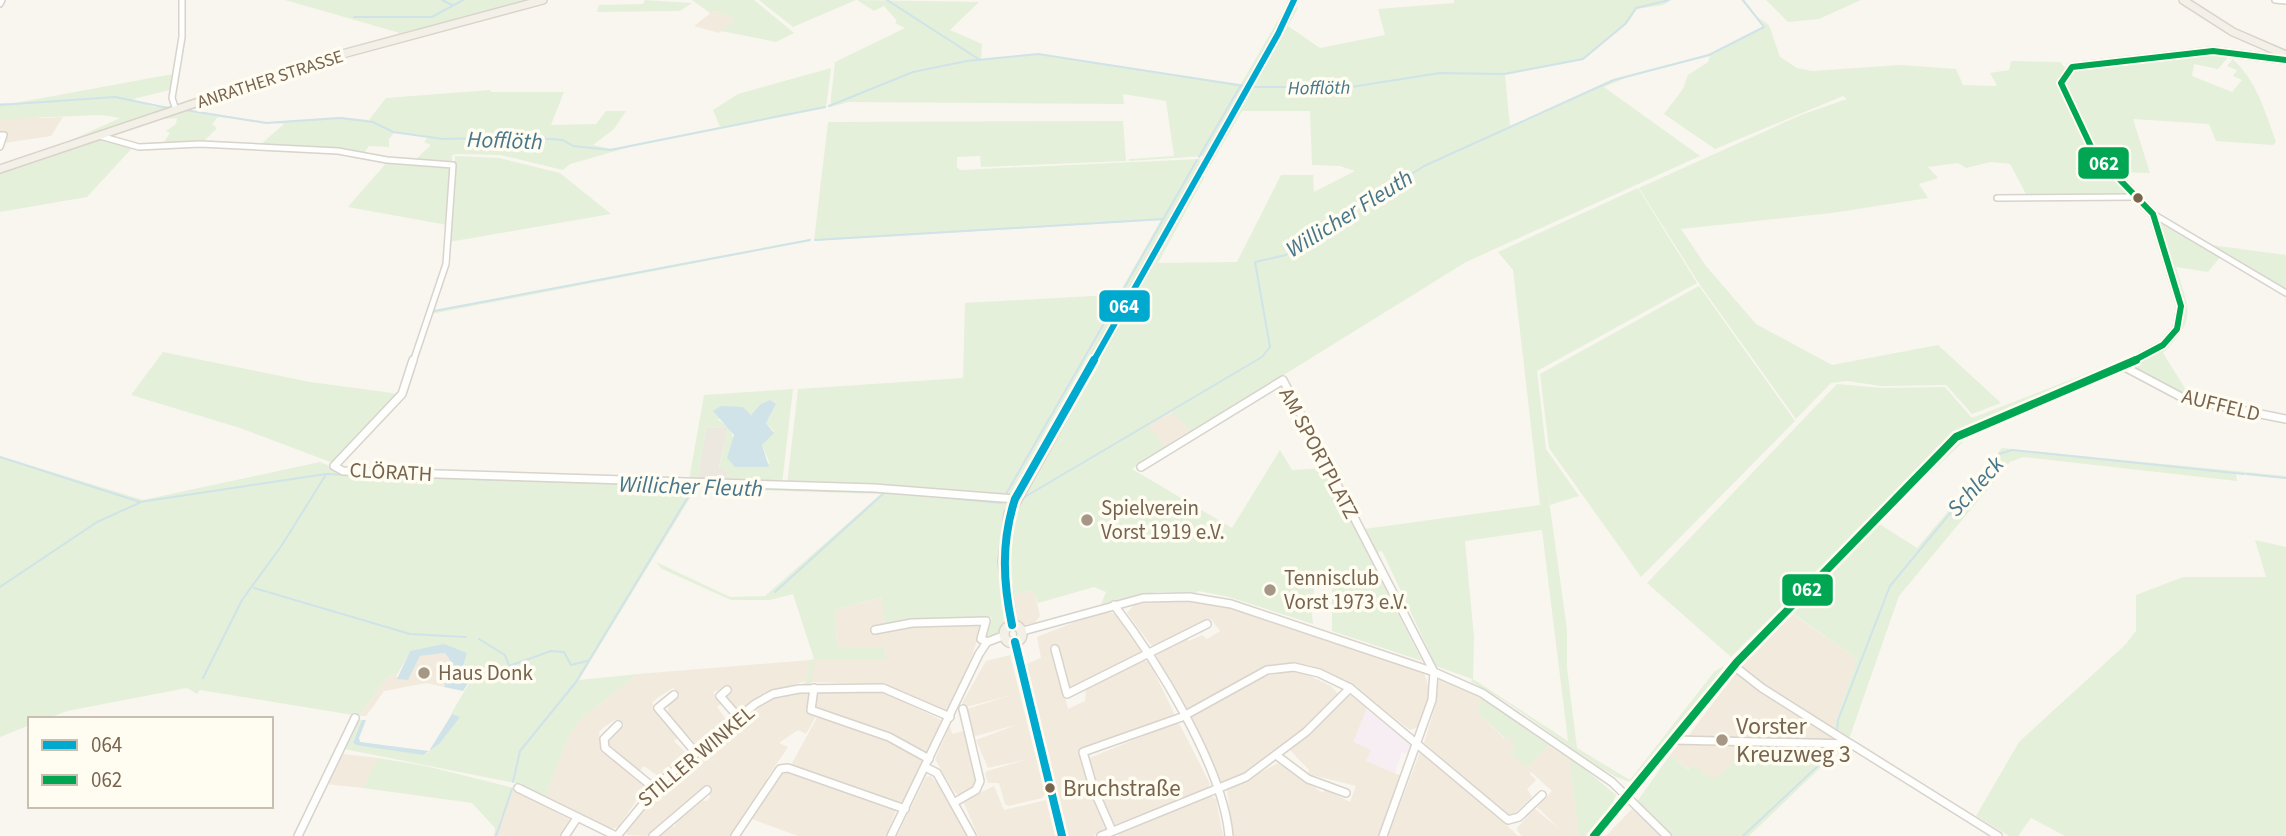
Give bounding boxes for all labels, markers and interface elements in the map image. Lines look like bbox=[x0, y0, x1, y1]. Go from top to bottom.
street label: ANRATHER STRASSE bbox=[194, 44, 346, 115]
water label: Hofflöth bbox=[1287, 74, 1351, 103]
water label: Hofflöth bbox=[467, 123, 543, 158]
line badge: 062 bbox=[2077, 146, 2130, 180]
text: 062 bbox=[2089, 151, 2119, 178]
water label: Willicher Fleuth bbox=[1279, 161, 1419, 266]
unlabelled marker bbox=[2131, 191, 2145, 205]
line badge: 064 bbox=[1098, 289, 1151, 323]
text: 064 bbox=[1109, 294, 1139, 321]
street label: AUFFELD bbox=[2179, 381, 2263, 429]
street label: AM SPORTPLATZ bbox=[1272, 382, 1366, 524]
water label: Schleck bbox=[1939, 448, 2012, 524]
street label: CLÖRATH bbox=[349, 455, 433, 489]
water label: Willicher Fleuth bbox=[618, 467, 764, 506]
place label: Spielverein Vorst 1919 e.V. bbox=[1101, 493, 1225, 547]
marker: Spielverein Vorst 1919 e.V. bbox=[1079, 512, 1095, 528]
place label: Tennisclub Vorst 1973 e.V. bbox=[1284, 563, 1408, 617]
line badge: 062 bbox=[1781, 573, 1834, 607]
text: 062 bbox=[1792, 577, 1822, 604]
marker: Tennisclub Vorst 1973 e.V. bbox=[1262, 582, 1278, 598]
place label: Haus Donk bbox=[438, 658, 533, 688]
marker: Haus Donk bbox=[416, 665, 432, 681]
street label: STILLER WINKEL bbox=[631, 698, 761, 814]
place label: Vorster Kreuzweg 3 bbox=[1736, 709, 1851, 772]
legend bbox=[28, 717, 273, 808]
text: 064 bbox=[91, 730, 122, 760]
marker: Vorster Kreuzweg 3 bbox=[1714, 732, 1730, 748]
text: 062 bbox=[91, 765, 122, 795]
place label: Bruchstraße bbox=[1063, 772, 1181, 805]
marker: Bruchstraße bbox=[1043, 781, 1057, 795]

